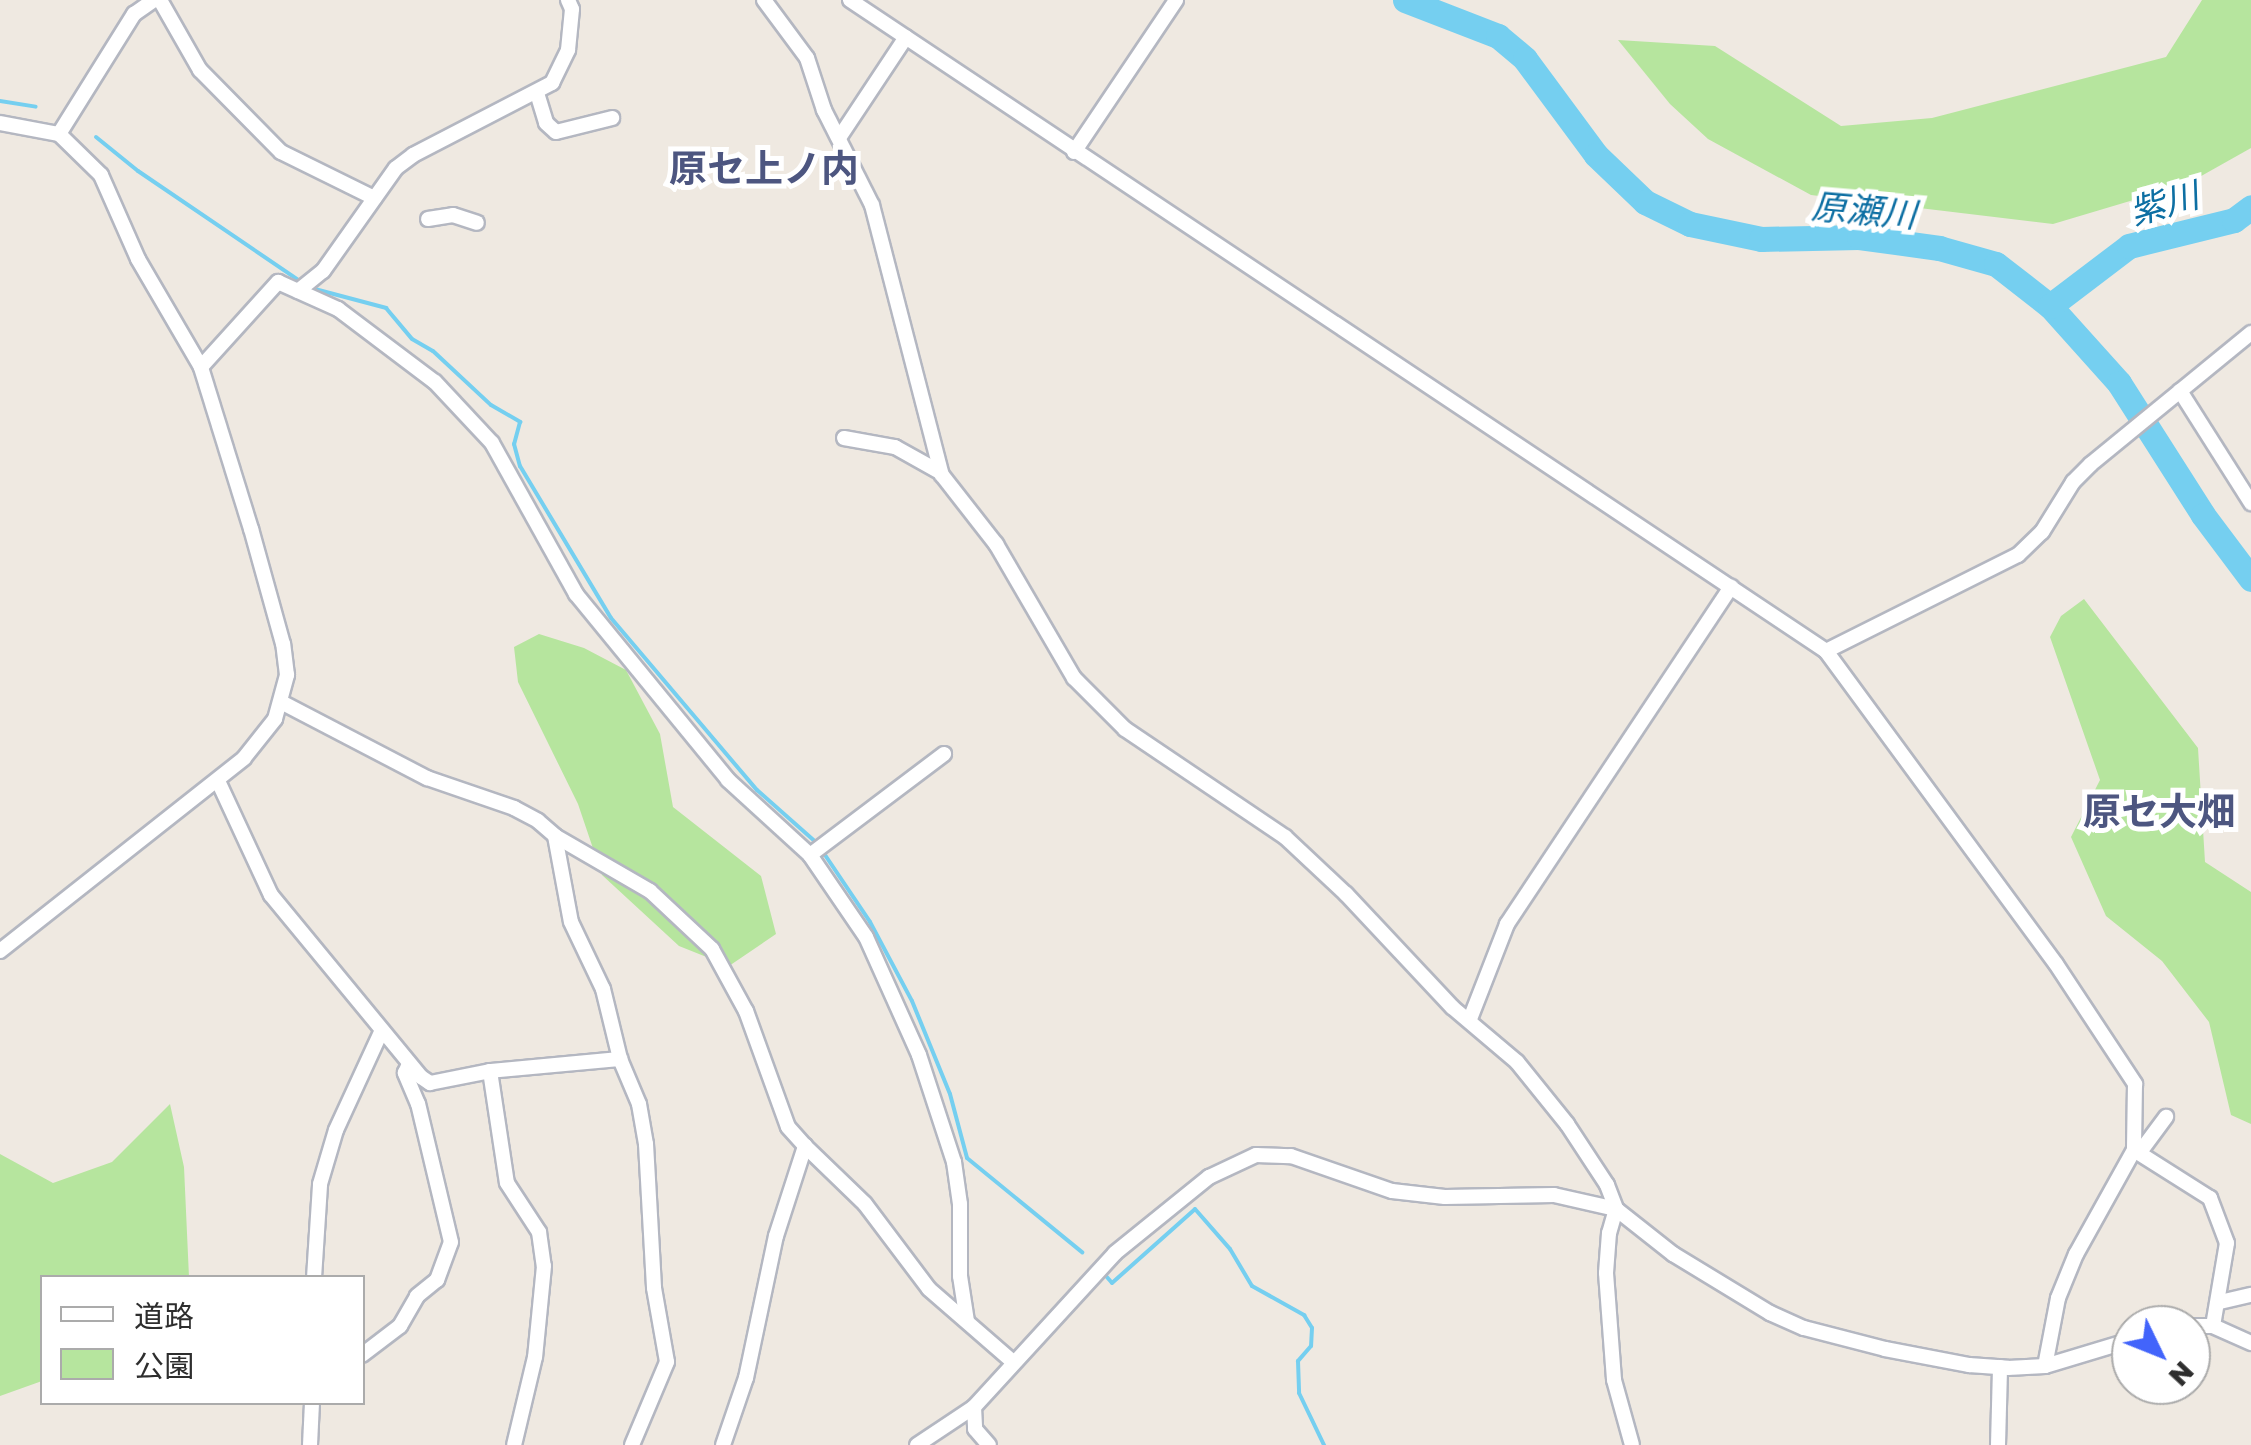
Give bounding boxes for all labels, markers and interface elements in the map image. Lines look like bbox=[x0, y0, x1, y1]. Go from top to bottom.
district label: 原セ上ノ内 bbox=[669, 145, 859, 191]
water label: 紫川 bbox=[2125, 173, 2203, 233]
water label: 原瀬川 bbox=[1810, 185, 1918, 235]
district label: 原セ大畑 bbox=[2083, 788, 2235, 834]
legend bbox=[40, 1275, 365, 1405]
text: 道路 bbox=[134, 1298, 194, 1334]
north arrow bbox=[2111, 1305, 2211, 1405]
text: 公園 bbox=[134, 1348, 194, 1384]
text: N bbox=[2163, 1355, 2201, 1393]

